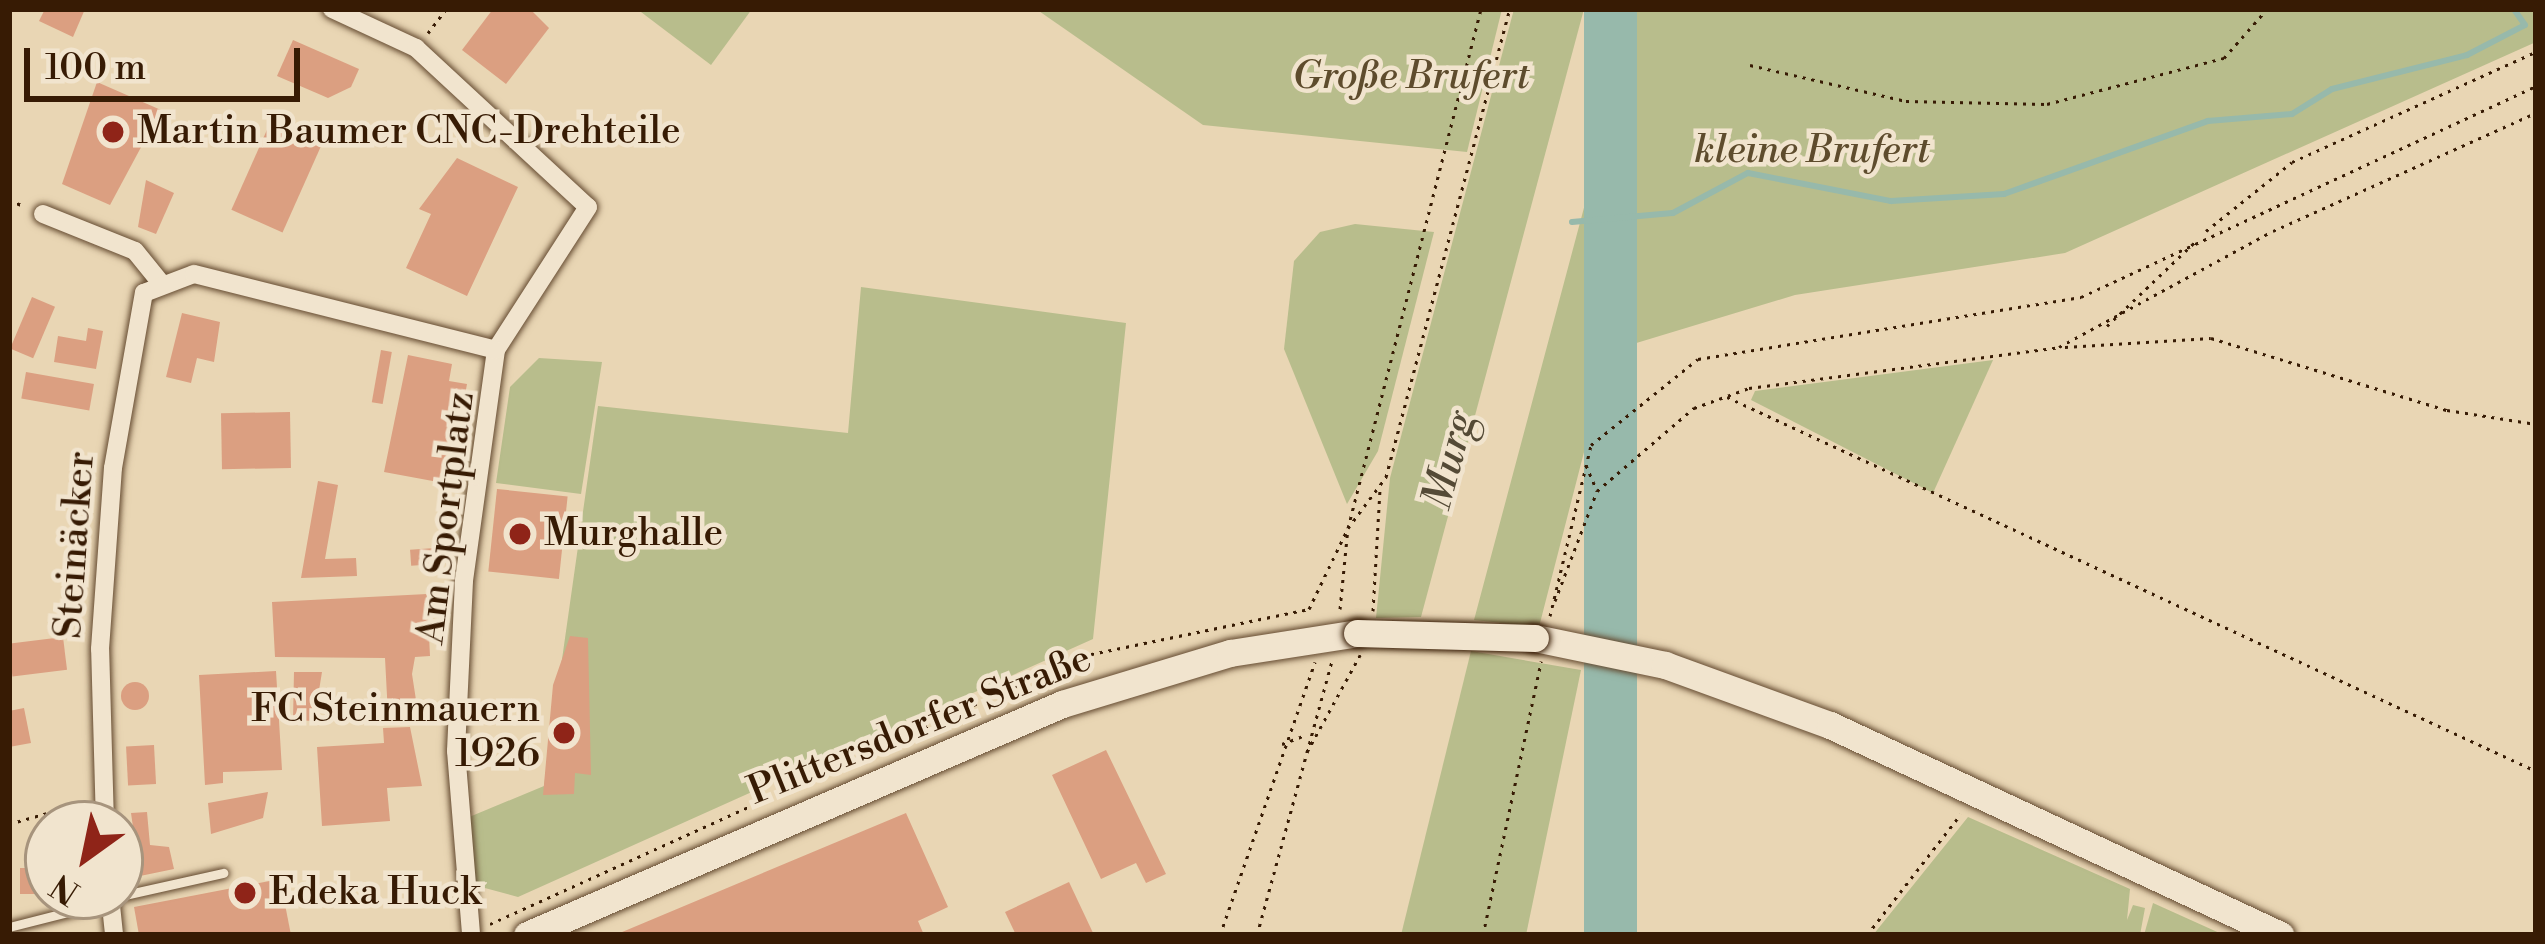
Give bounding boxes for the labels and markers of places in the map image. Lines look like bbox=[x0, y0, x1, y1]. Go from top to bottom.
place label: Martin Baumer CNC-Drehteile bbox=[137, 109, 681, 155]
marker: Martin Baumer CNC-Drehteile bbox=[100, 119, 126, 145]
place label: Murghalle bbox=[544, 511, 723, 557]
marker: Murghalle bbox=[507, 521, 533, 547]
place label: FC Steinmauern 1926 bbox=[251, 688, 540, 779]
marker: FC Steinmauern 1926 bbox=[551, 720, 577, 746]
place label: Edeka Huck bbox=[269, 870, 481, 916]
marker: Edeka Huck bbox=[232, 880, 258, 906]

